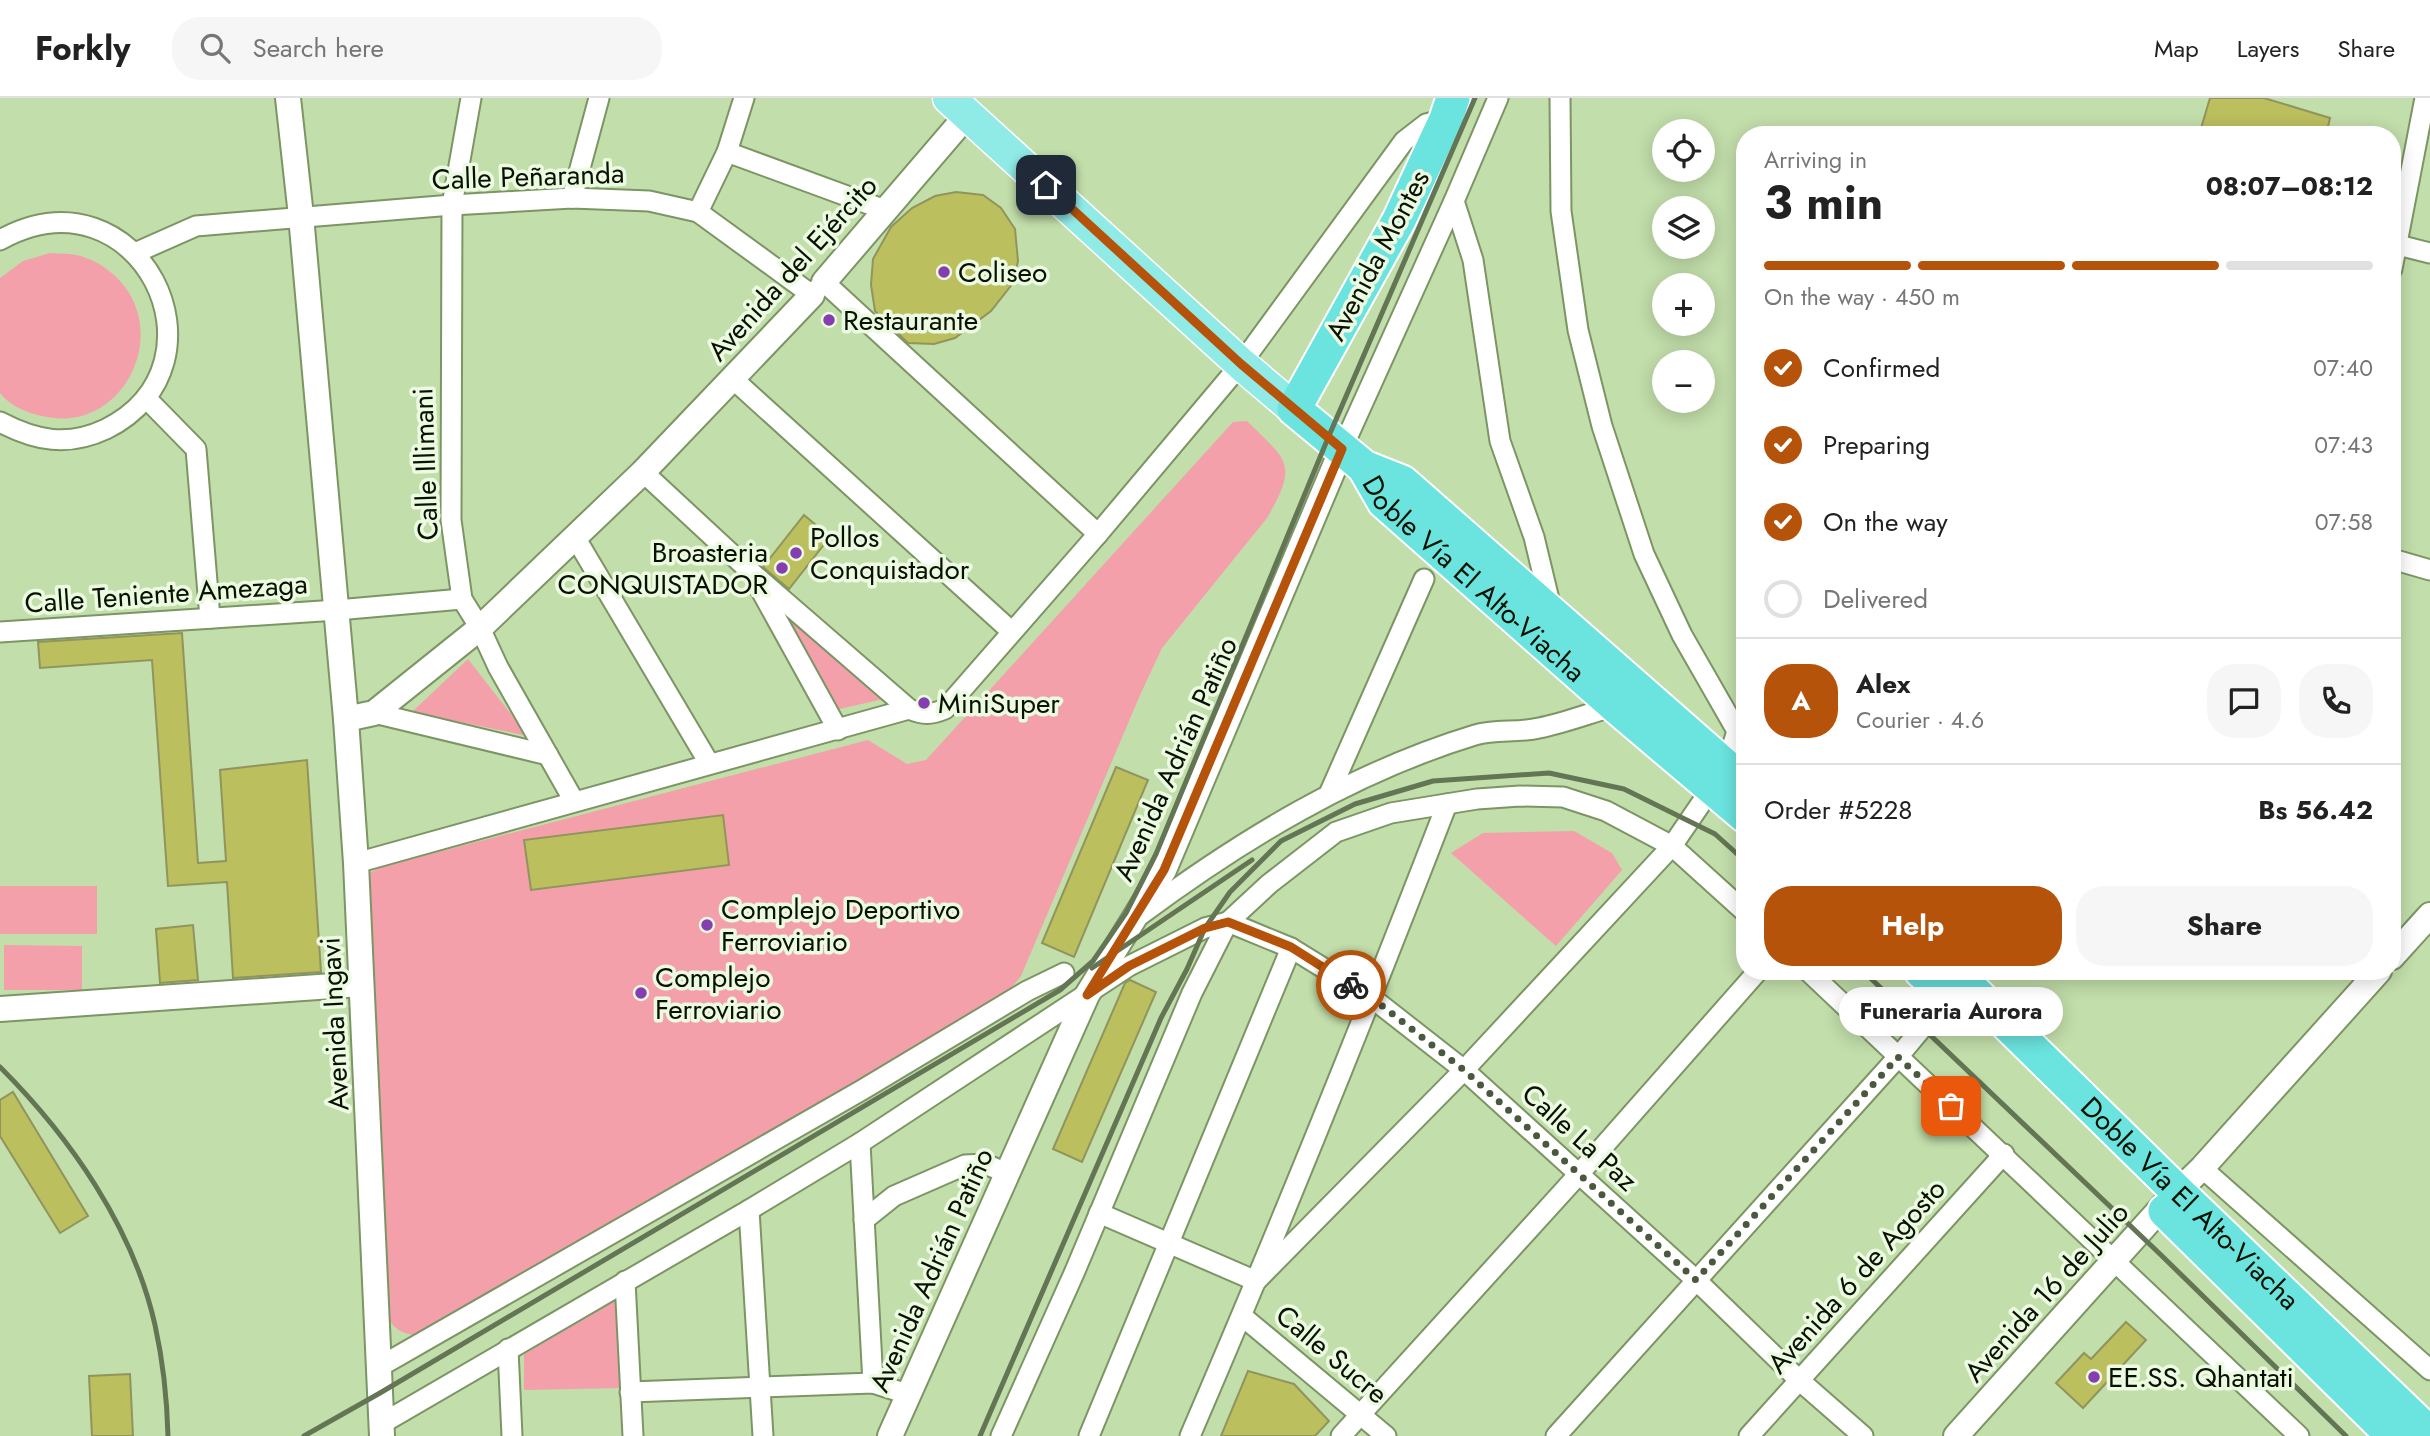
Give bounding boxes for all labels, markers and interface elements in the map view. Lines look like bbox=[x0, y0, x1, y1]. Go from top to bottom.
search box bbox=[172, 17, 662, 80]
text: Forkly bbox=[35, 25, 130, 72]
icon: search bbox=[196, 29, 234, 67]
text: Search here bbox=[252, 29, 384, 67]
text: Map bbox=[2154, 31, 2199, 66]
text: Layers bbox=[2237, 31, 2299, 66]
text: Share bbox=[2337, 31, 2395, 66]
map controls bbox=[1652, 119, 1715, 413]
button: locate bbox=[1652, 119, 1715, 182]
text: Arriving in bbox=[1764, 143, 1867, 177]
street label: Calle Peñaranda bbox=[431, 153, 625, 200]
pin bbox=[1016, 155, 1076, 215]
street label: Avenida Montes bbox=[1315, 162, 1440, 348]
icon: home bbox=[1027, 166, 1065, 204]
street label: Avenida del Ejército bbox=[698, 167, 887, 370]
text: 08:07–08:12 bbox=[2206, 167, 2373, 205]
text: 3 min bbox=[1764, 170, 1883, 236]
button: layers bbox=[1652, 196, 1715, 259]
place label: Coliseo bbox=[958, 252, 1047, 293]
marker: Coliseo bbox=[936, 264, 952, 280]
button: + bbox=[1652, 273, 1715, 336]
text: On the way · 450 m bbox=[1764, 280, 1960, 314]
place label: Restaurante bbox=[843, 300, 978, 341]
marker: Restaurante bbox=[821, 312, 837, 328]
icon: check bbox=[1764, 349, 1802, 387]
text: Confirmed bbox=[1823, 349, 1940, 387]
button: − bbox=[1652, 350, 1715, 413]
text: 07:40 bbox=[2313, 351, 2373, 385]
street label: Calle Illimani bbox=[402, 387, 449, 541]
icon: check bbox=[1764, 426, 1802, 464]
text: Preparing bbox=[1823, 426, 1930, 464]
text: 07:43 bbox=[2314, 428, 2373, 462]
street label: Doble Vía El Alto-Viacha bbox=[1352, 468, 1595, 692]
icon: check bbox=[1764, 503, 1802, 541]
text: On the way bbox=[1823, 503, 1948, 541]
text: 07:58 bbox=[2315, 505, 2373, 539]
place label: Pollos Conquistador bbox=[810, 517, 970, 590]
place label: Broasteria CONQUISTADOR bbox=[558, 532, 768, 605]
marker: Pollos Conquistador bbox=[788, 545, 804, 561]
marker: Broasteria CONQUISTADOR bbox=[774, 560, 790, 576]
street label: Calle Teniente Amezaga bbox=[23, 563, 309, 624]
text: Delivered bbox=[1823, 580, 1928, 618]
street label: Avenida Adrián Patiño bbox=[1103, 631, 1248, 888]
button: chat bbox=[2207, 664, 2281, 738]
button: phone bbox=[2299, 664, 2373, 738]
text: Alex bbox=[1856, 665, 1910, 703]
text: A bbox=[1791, 682, 1811, 720]
place label: MiniSuper bbox=[938, 683, 1060, 724]
marker: MiniSuper bbox=[916, 695, 932, 711]
text: Courier · 4.6 bbox=[1856, 703, 1984, 737]
text: Order #5228 bbox=[1764, 791, 1913, 829]
text: Bs 56.42 bbox=[2258, 791, 2373, 829]
button: Help bbox=[1764, 886, 2062, 966]
button: Share bbox=[2076, 886, 2373, 966]
place label: Complejo Deportivo Ferroviario bbox=[721, 889, 960, 962]
marker: Complejo Deportivo Ferroviario bbox=[699, 917, 715, 933]
street label: Avenida Ingavi bbox=[309, 936, 360, 1112]
courier bbox=[1316, 950, 1386, 1020]
place label: Complejo Ferroviario bbox=[655, 957, 781, 1030]
icon: bike bbox=[1332, 966, 1370, 1004]
marker: Complejo Ferroviario bbox=[633, 985, 649, 1001]
callout: Funeraria Aurora bbox=[1839, 987, 2063, 1036]
text: Funeraria Aurora bbox=[1859, 994, 2043, 1028]
street label: Calle La Paz bbox=[1513, 1074, 1647, 1201]
pin bbox=[1921, 1076, 1981, 1136]
icon: bag bbox=[1932, 1087, 1970, 1125]
street label: Doble Vía El Alto-Viacha bbox=[2071, 1087, 2309, 1319]
street label: Avenida Adrián Patiño bbox=[859, 1142, 1004, 1399]
street label: Avenida 6 de Agosto bbox=[1758, 1170, 1955, 1383]
street label: Avenida 16 de Julio bbox=[1954, 1193, 2138, 1391]
street label: Calle Sucre bbox=[1267, 1295, 1397, 1414]
place label: EE.SS. Qhantati bbox=[2108, 1357, 2294, 1398]
marker: EE.SS. Qhantati bbox=[2086, 1369, 2102, 1385]

